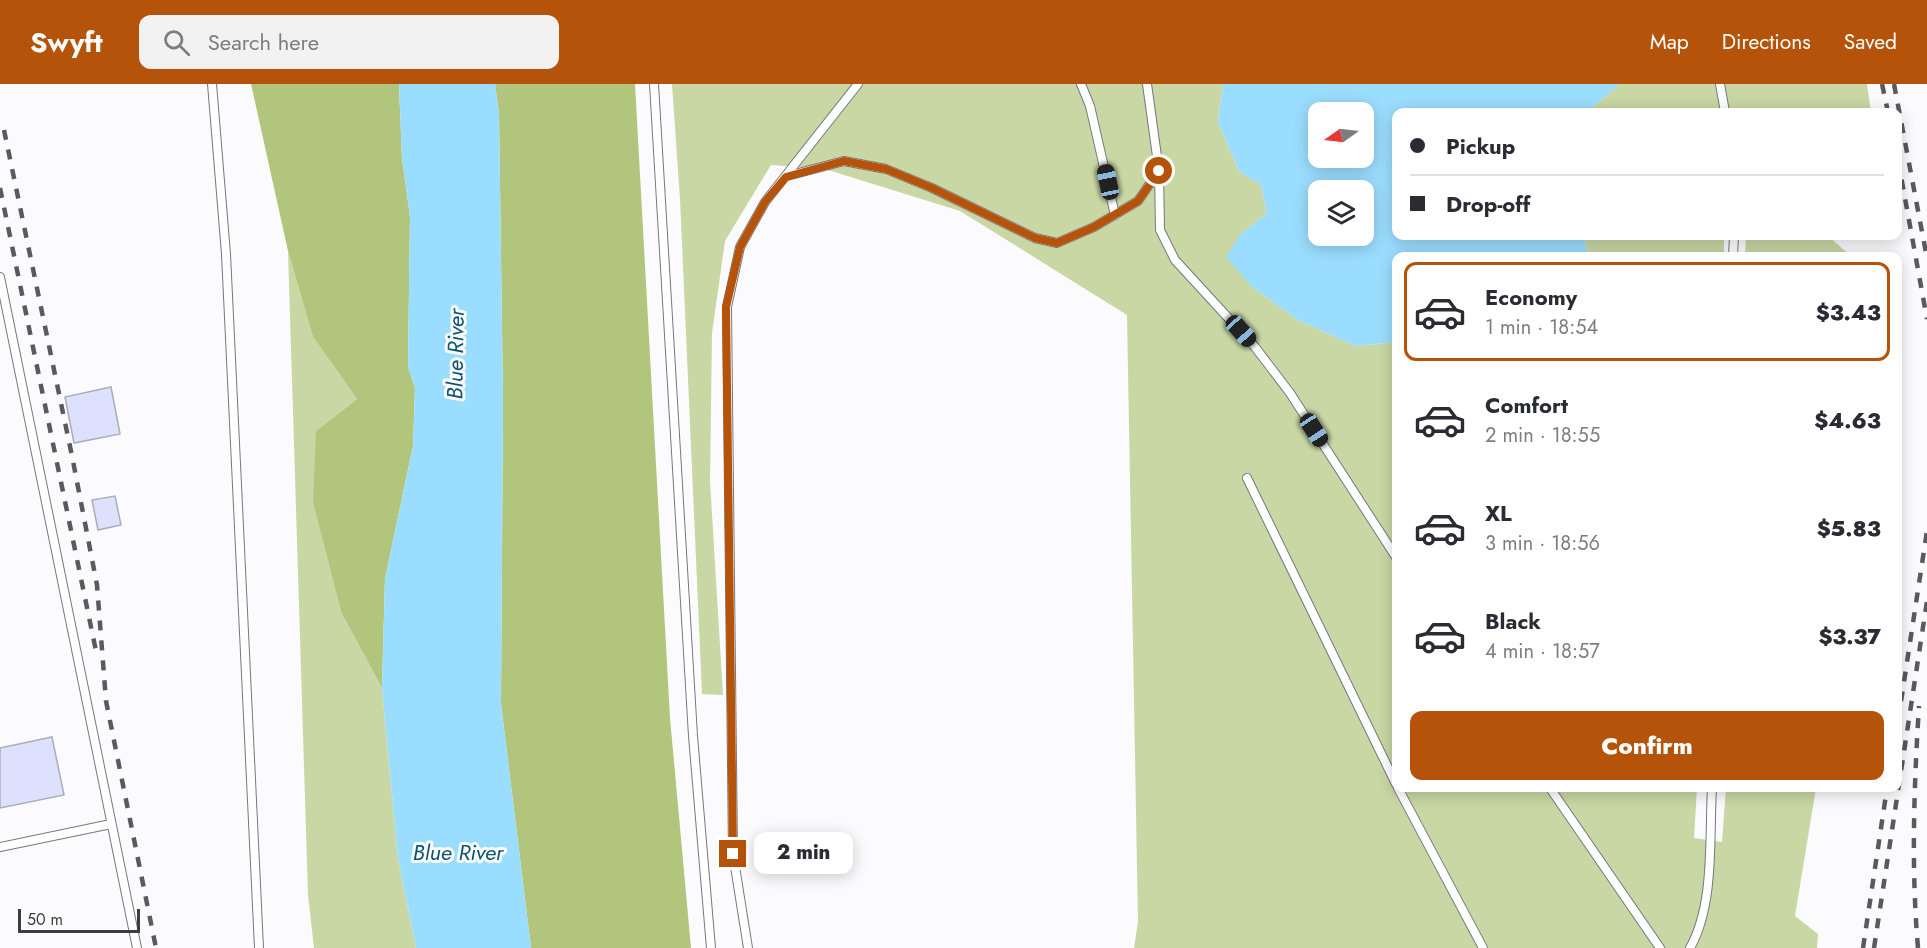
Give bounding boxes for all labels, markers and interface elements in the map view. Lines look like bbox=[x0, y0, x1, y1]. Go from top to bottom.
search box bbox=[139, 15, 559, 69]
text: Swyft bbox=[30, 22, 103, 63]
icon: search bbox=[160, 26, 193, 59]
text: Search here bbox=[208, 26, 319, 58]
text: Map bbox=[1650, 27, 1689, 57]
text: Directions bbox=[1722, 27, 1811, 57]
text: Saved bbox=[1844, 27, 1897, 57]
north arrow bbox=[1308, 102, 1374, 168]
map controls bbox=[1308, 102, 1374, 246]
text: Pickup bbox=[1446, 130, 1515, 162]
route start bbox=[1145, 157, 1172, 184]
car bbox=[1095, 163, 1121, 201]
button: layers bbox=[1308, 180, 1374, 246]
text: Drop-off bbox=[1446, 188, 1530, 220]
text: Economy bbox=[1485, 281, 1577, 313]
icon: car bbox=[1413, 285, 1467, 339]
text: $3.43 bbox=[1816, 296, 1881, 328]
water label: Blue River bbox=[438, 307, 472, 400]
car bbox=[1222, 312, 1260, 350]
text: 1 min · 18:54 bbox=[1485, 313, 1598, 342]
text: Comfort bbox=[1485, 389, 1568, 421]
icon: car bbox=[1413, 393, 1467, 447]
text: $4.63 bbox=[1814, 404, 1881, 436]
car bbox=[1297, 410, 1331, 450]
text: 2 min · 18:55 bbox=[1485, 421, 1600, 450]
text: XL bbox=[1485, 497, 1512, 529]
icon: car bbox=[1413, 501, 1467, 555]
text: $5.83 bbox=[1817, 512, 1881, 544]
text: 3 min · 18:56 bbox=[1485, 529, 1600, 558]
text: Black bbox=[1485, 605, 1541, 637]
icon: car bbox=[1413, 609, 1467, 663]
text: $3.37 bbox=[1818, 620, 1881, 652]
text: 4 min · 18:57 bbox=[1485, 637, 1600, 666]
button: Confirm bbox=[1410, 711, 1884, 780]
callout: 2 min bbox=[754, 833, 853, 875]
water label: Blue River bbox=[413, 836, 505, 868]
text: 2 min bbox=[777, 838, 830, 867]
route end bbox=[719, 840, 746, 867]
scale bar bbox=[18, 906, 140, 934]
text: 50 m bbox=[27, 908, 63, 931]

